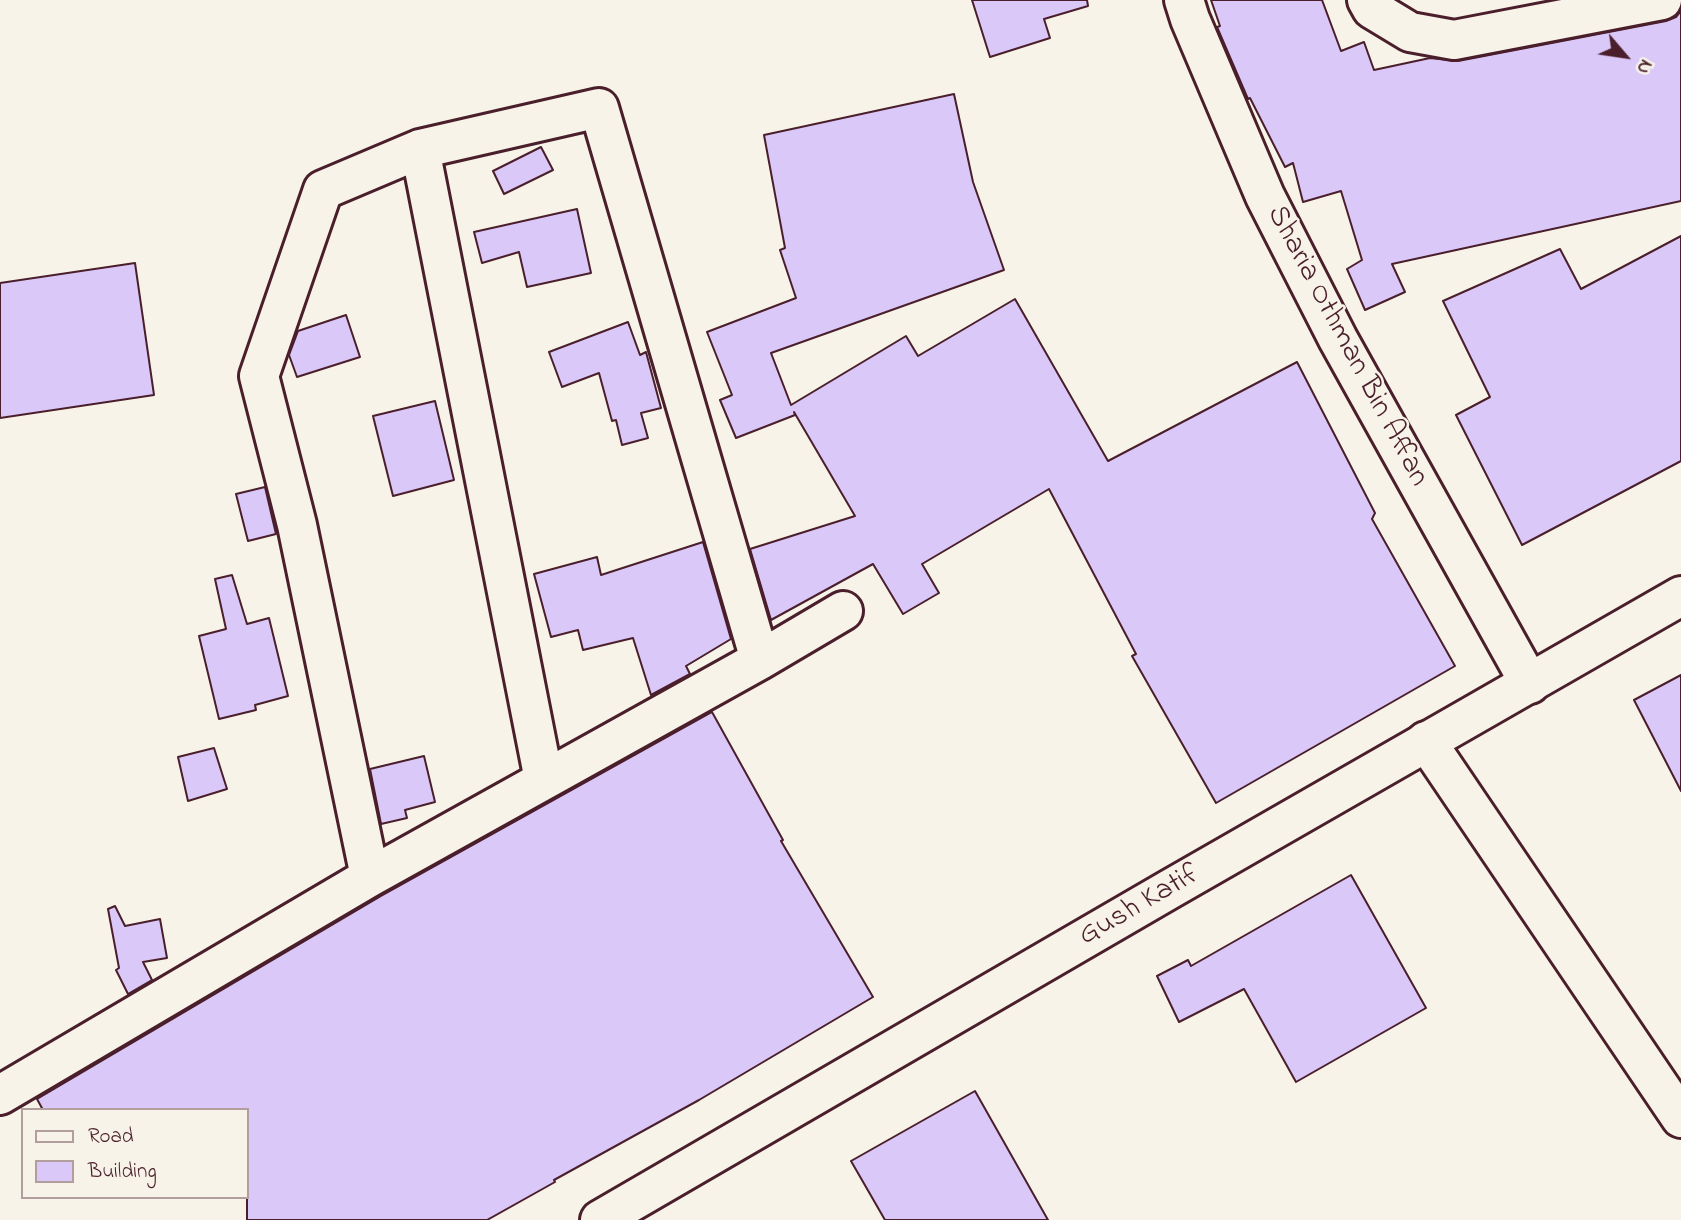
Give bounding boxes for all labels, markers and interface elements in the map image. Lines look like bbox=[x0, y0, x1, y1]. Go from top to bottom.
north arrow bbox=[1590, 21, 1660, 91]
text: N bbox=[1629, 54, 1659, 79]
street label: Sharia Othman Bin Affan bbox=[1257, 200, 1435, 494]
street label: Gush Katif bbox=[1073, 858, 1207, 956]
legend bbox=[21, 1108, 248, 1199]
text: Road bbox=[88, 1122, 134, 1152]
text: Building bbox=[88, 1157, 157, 1187]

